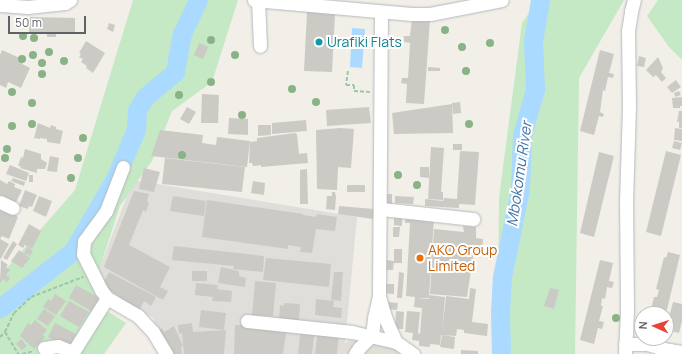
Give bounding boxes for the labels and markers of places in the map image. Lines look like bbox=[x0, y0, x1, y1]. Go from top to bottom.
place label: Urafiki Flats bbox=[327, 34, 402, 50]
marker: Urafiki Flats bbox=[314, 37, 324, 47]
place label: AKO Group Limited bbox=[428, 242, 497, 274]
marker: AKO Group Limited bbox=[415, 253, 425, 263]

